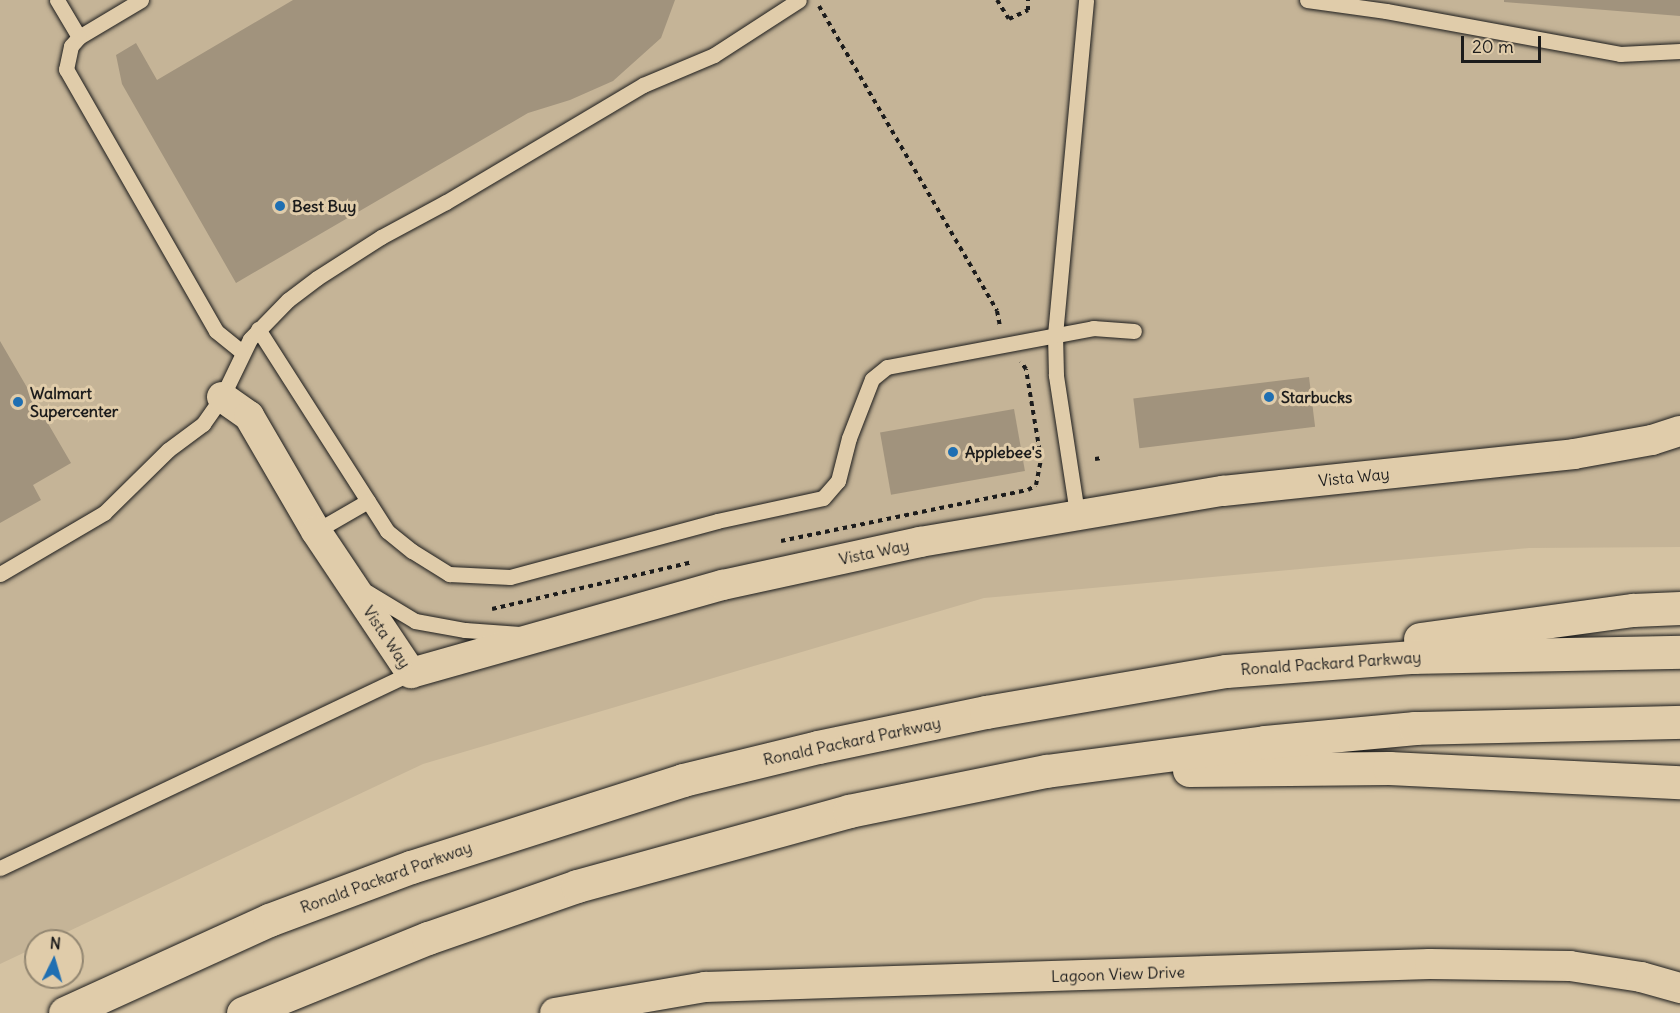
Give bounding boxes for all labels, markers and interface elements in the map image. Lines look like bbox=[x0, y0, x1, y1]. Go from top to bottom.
scale bar bbox=[1464, 24, 1544, 62]
text: 20 m bbox=[1472, 35, 1514, 58]
place label: Best Buy bbox=[292, 196, 356, 216]
marker: Best Buy bbox=[273, 199, 287, 213]
place label: Walmart Supercenter bbox=[30, 383, 118, 421]
place label: Starbucks bbox=[1281, 387, 1352, 407]
marker: Starbucks bbox=[1262, 390, 1276, 404]
marker: Walmart Supercenter bbox=[11, 395, 25, 409]
place label: Applebee's bbox=[965, 442, 1042, 462]
marker: Applebee's bbox=[946, 445, 960, 459]
street label: Vista Way bbox=[1318, 464, 1390, 490]
street label: Vista Way bbox=[837, 535, 911, 569]
street label: Vista Way bbox=[359, 602, 415, 672]
street label: Ronald Packard Parkway bbox=[1240, 647, 1422, 679]
street label: Ronald Packard Parkway bbox=[761, 713, 943, 769]
street label: Ronald Packard Parkway bbox=[298, 837, 474, 917]
north arrow bbox=[24, 929, 84, 989]
text: N bbox=[49, 933, 62, 954]
street label: Lagoon View Drive bbox=[1051, 962, 1185, 986]

